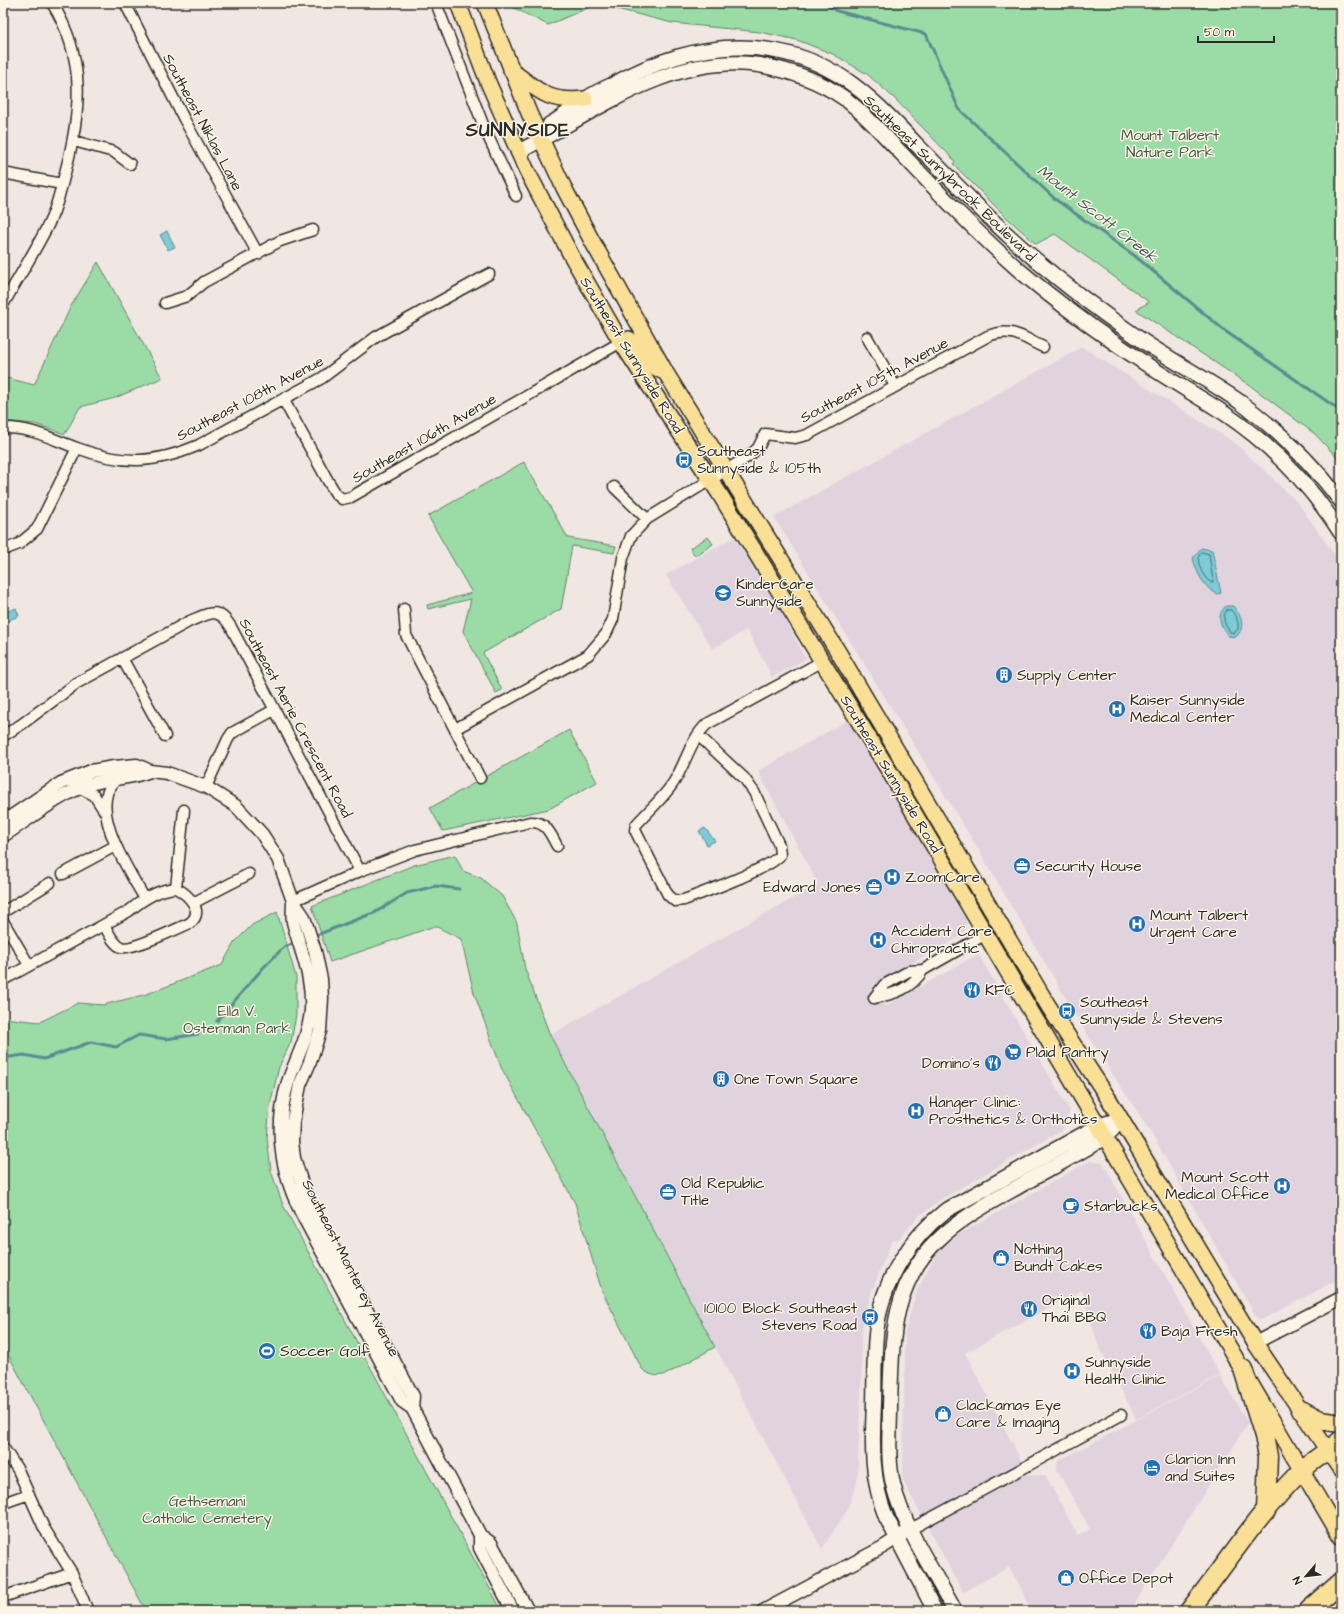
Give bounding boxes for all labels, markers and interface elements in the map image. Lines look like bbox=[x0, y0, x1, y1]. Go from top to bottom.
scale bar bbox=[1198, 18, 1274, 44]
text: 50 m bbox=[1204, 24, 1235, 41]
street label: Southeast Niklas Lane bbox=[157, 50, 248, 195]
street label: Southeast Sunnybrook Boulevard bbox=[858, 90, 1041, 268]
district label: SUNNYSIDE bbox=[465, 117, 570, 144]
park label: Mount Talbert Nature Park bbox=[1121, 125, 1219, 163]
water label: Mount Scott Creek bbox=[1033, 160, 1163, 269]
street label: Southeast Sunnyside Road bbox=[574, 273, 689, 438]
street label: Southeast 105th Avenue bbox=[797, 332, 952, 428]
street label: Southeast 108th Avenue bbox=[173, 351, 328, 446]
street label: Southeast 106th Avenue bbox=[348, 388, 500, 488]
place label: Southeast Sunnyside & 105th bbox=[697, 441, 821, 480]
bus stop icon: Southeast Sunnyside & 105th bbox=[674, 450, 694, 470]
place label: KinderCare Sunnyside bbox=[736, 574, 814, 613]
school or university icon: KinderCare Sunnyside bbox=[713, 583, 733, 603]
street label: Southeast Aerie Crescent Road bbox=[234, 615, 357, 822]
building icon: Supply Center bbox=[994, 665, 1014, 685]
place label: Supply Center bbox=[1017, 665, 1116, 687]
place label: Kaiser Sunnyside Medical Center bbox=[1130, 690, 1245, 728]
street label: Southeast Sunnyside Road bbox=[834, 691, 946, 858]
hospital icon: Kaiser Sunnyside Medical Center bbox=[1107, 699, 1127, 719]
office icon: Security House bbox=[1012, 856, 1032, 876]
place label: Security House bbox=[1035, 856, 1142, 878]
hospital icon: ZoomCare bbox=[882, 867, 902, 887]
place label: ZoomCare bbox=[905, 867, 980, 888]
place label: Edward Jones bbox=[763, 877, 861, 898]
office icon: Edward Jones bbox=[864, 877, 884, 897]
place label: Mount Talbert Urgent Care bbox=[1150, 905, 1248, 944]
hospital icon: Mount Talbert Urgent Care bbox=[1127, 914, 1147, 934]
place label: Accident Care Chiropractic bbox=[891, 921, 992, 959]
hospital icon: Accident Care Chiropractic bbox=[868, 930, 888, 950]
restaurant icon: KFC bbox=[962, 980, 982, 1000]
place label: KFC bbox=[985, 980, 1015, 1001]
place label: Southeast Sunnyside & Stevens bbox=[1080, 992, 1223, 1031]
park label: Ella V. Osterman Park bbox=[183, 1001, 291, 1039]
bus stop icon: Southeast Sunnyside & Stevens bbox=[1057, 1001, 1077, 1021]
supermarket icon: Plaid Pantry bbox=[1003, 1042, 1023, 1062]
place label: Plaid Pantry bbox=[1026, 1042, 1109, 1064]
place label: Domino's bbox=[922, 1053, 980, 1074]
restaurant icon: Domino's bbox=[983, 1053, 1003, 1073]
building icon: One Town Square bbox=[711, 1069, 731, 1089]
place label: One Town Square bbox=[734, 1069, 858, 1090]
place label: Hanger Clinic: Prosthetics & Orthotics bbox=[929, 1092, 1098, 1130]
hospital icon: Hanger Clinic: Prosthetics & Orthotics bbox=[906, 1101, 926, 1121]
place label: Mount Scott Medical Office bbox=[1165, 1167, 1269, 1205]
place label: Old Republic Title bbox=[681, 1173, 765, 1211]
street label: Southeast Monterey Avenue bbox=[296, 1176, 404, 1361]
hospital icon: Mount Scott Medical Office bbox=[1272, 1176, 1292, 1196]
office icon: Old Republic Title bbox=[658, 1182, 678, 1202]
cafe icon: Starbucks bbox=[1061, 1196, 1081, 1216]
place label: Starbucks bbox=[1084, 1196, 1158, 1217]
place label: Nothing Bundt Cakes bbox=[1014, 1239, 1103, 1277]
shop icon: Nothing Bundt Cakes bbox=[991, 1248, 1011, 1268]
place label: Original Thai BBQ bbox=[1042, 1290, 1107, 1328]
place label: 10100 Block Southeast Stevens Road bbox=[704, 1298, 857, 1336]
restaurant icon: Original Thai BBQ bbox=[1019, 1299, 1039, 1319]
bus stop icon: 10100 Block Southeast Stevens Road bbox=[860, 1307, 880, 1327]
restaurant icon: Baja Fresh bbox=[1138, 1321, 1158, 1341]
place label: Baja Fresh bbox=[1161, 1321, 1238, 1342]
sports icon: Soccer Golf bbox=[257, 1341, 277, 1361]
place label: Soccer Golf bbox=[280, 1341, 370, 1362]
place label: Sunnyside Health Clinic bbox=[1085, 1352, 1167, 1390]
hospital icon: Sunnyside Health Clinic bbox=[1062, 1361, 1082, 1381]
place label: Clackamas Eye Care & Imaging bbox=[956, 1395, 1061, 1434]
shop icon: Clackamas Eye Care & Imaging bbox=[933, 1404, 953, 1424]
place label: Clarion Inn and Suites bbox=[1165, 1449, 1236, 1487]
hotel icon: Clarion Inn and Suites bbox=[1142, 1458, 1162, 1478]
park label: Gethsemani Catholic Cemetery bbox=[142, 1491, 272, 1530]
north arrow bbox=[1286, 1556, 1326, 1596]
shop icon: Office Depot bbox=[1056, 1568, 1076, 1588]
place label: Office Depot bbox=[1079, 1568, 1173, 1589]
text: N bbox=[1289, 1574, 1306, 1587]

